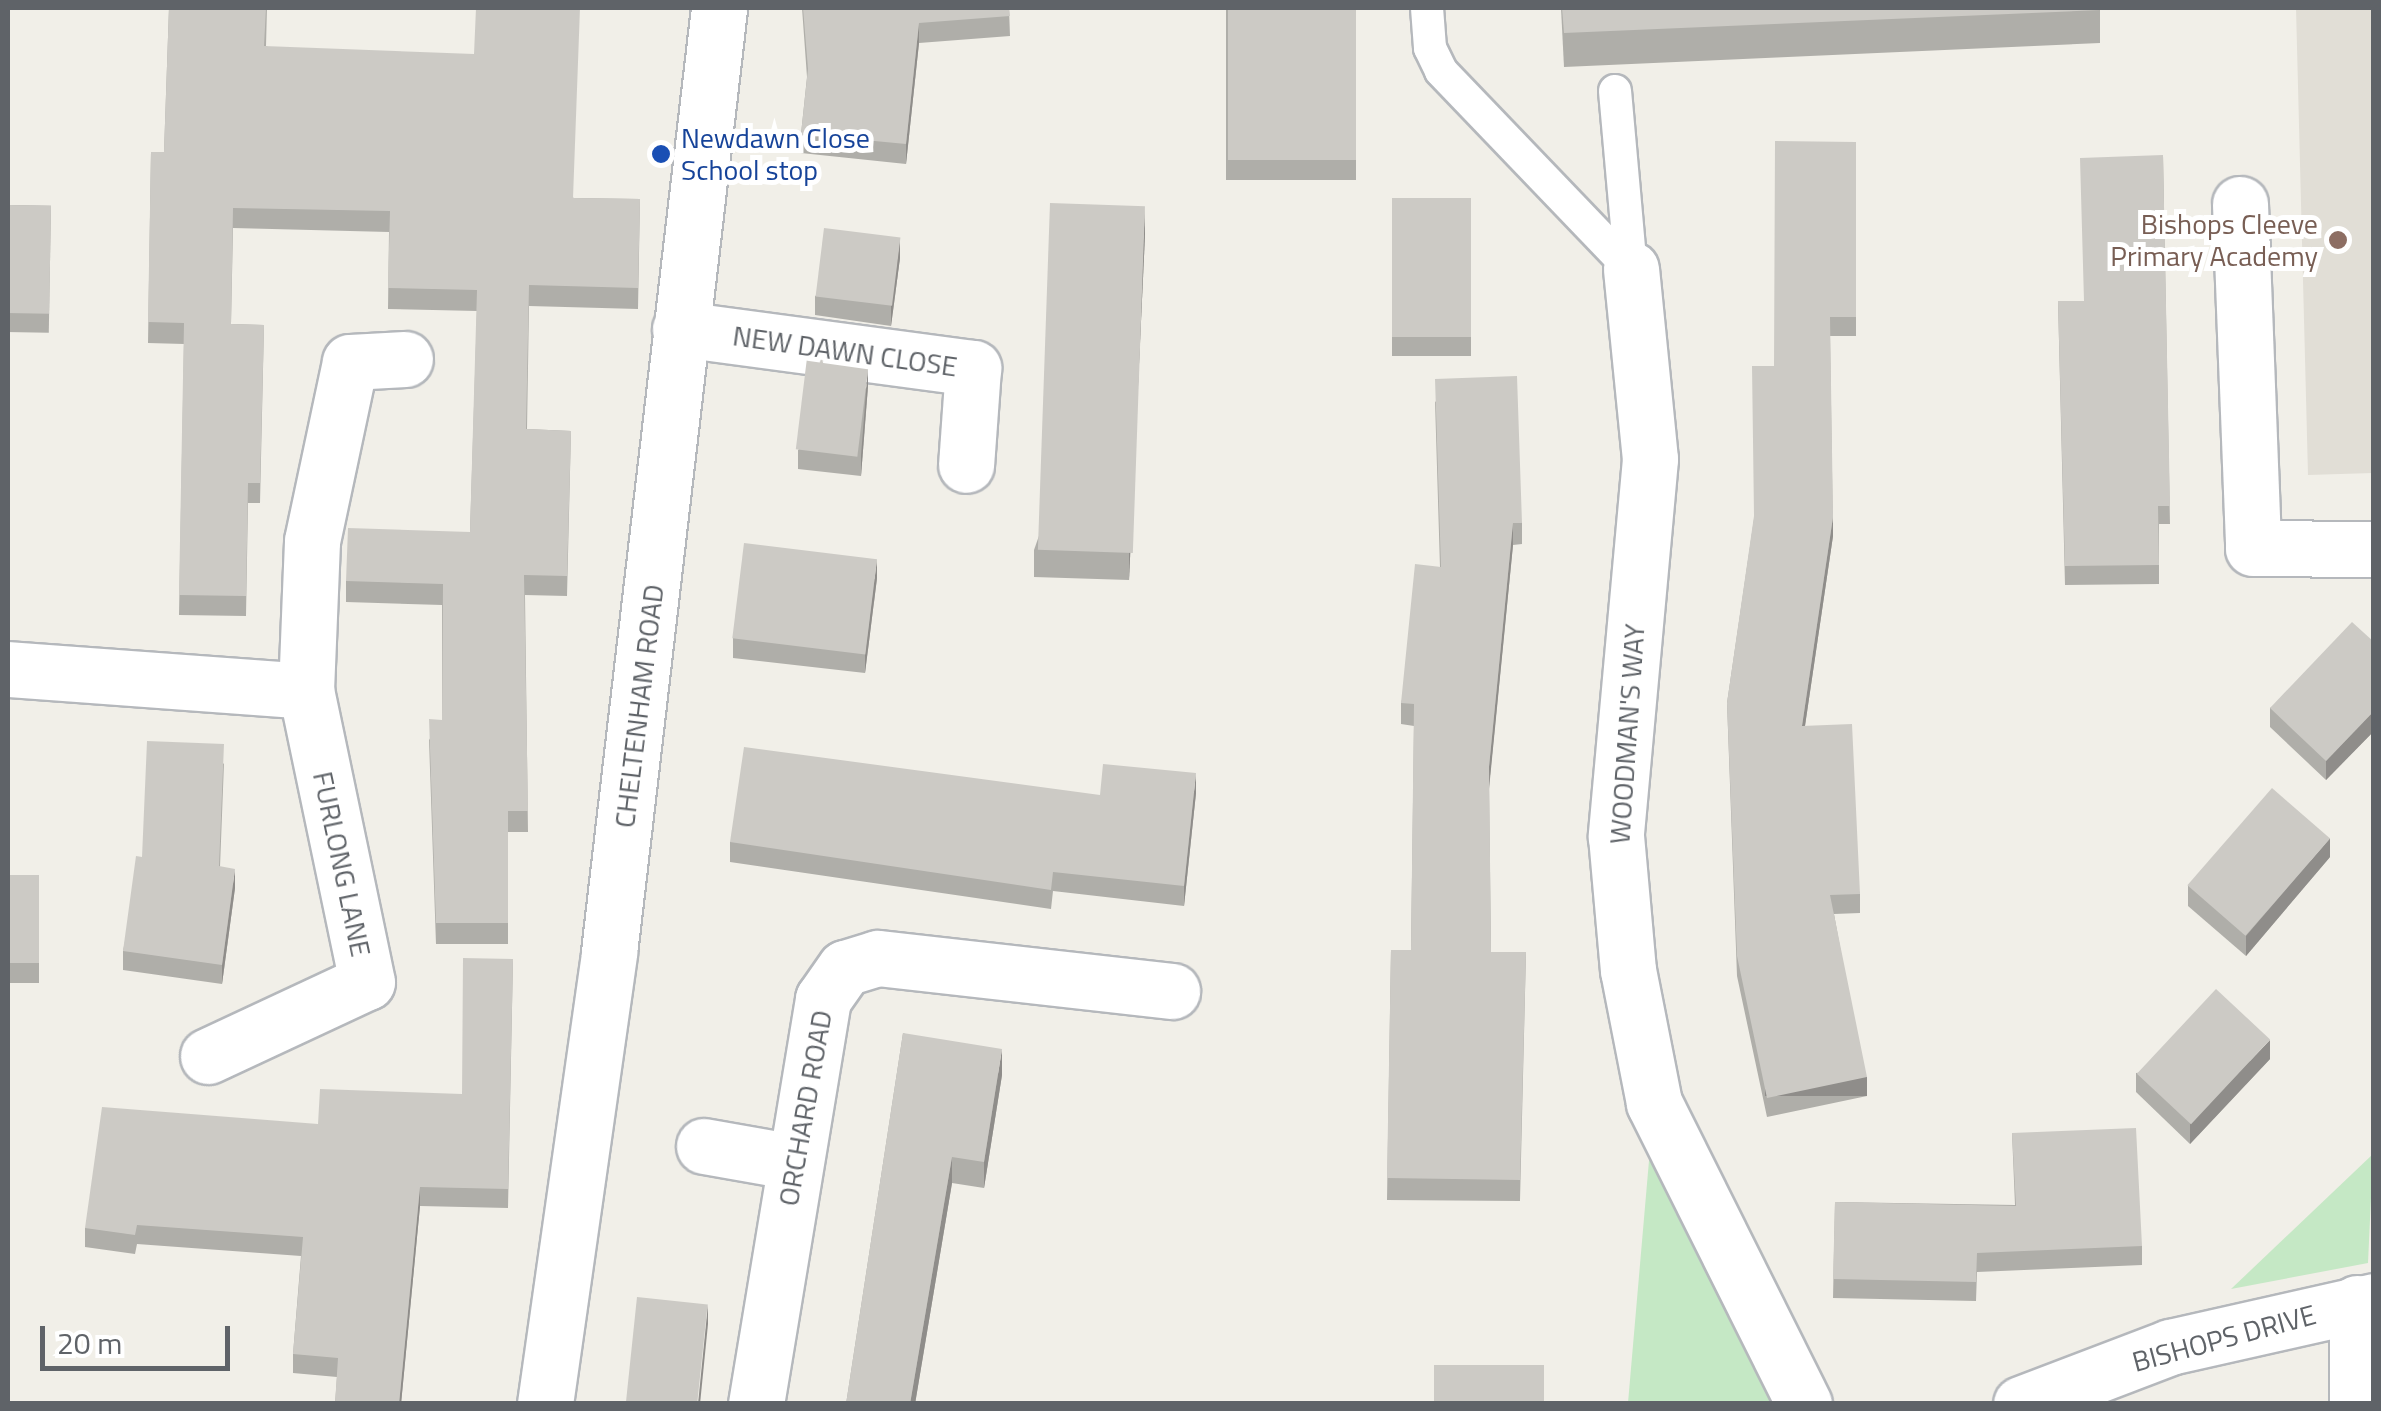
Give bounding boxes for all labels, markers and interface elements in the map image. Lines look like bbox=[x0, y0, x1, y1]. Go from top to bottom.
place label: Newdawn Close School stop bbox=[681, 121, 870, 187]
marker: Newdawn Close School stop bbox=[650, 143, 672, 165]
place label: Bishops Cleeve Primary Academy bbox=[2110, 207, 2318, 273]
marker: Bishops Cleeve Primary Academy bbox=[2327, 229, 2349, 251]
street label: NEW DAWN CLOSE bbox=[731, 319, 959, 383]
street label: CHELTENHAM ROAD bbox=[607, 582, 671, 830]
street label: WOODMAN'S WAY bbox=[1603, 623, 1651, 845]
street label: FURLONG LANE bbox=[306, 768, 378, 960]
street label: ORCHARD ROAD bbox=[771, 1008, 839, 1208]
street label: BISHOPS DRIVE bbox=[2129, 1297, 2319, 1379]
scale bar bbox=[45, 1306, 235, 1368]
text: 20 m bbox=[57, 1320, 122, 1366]

